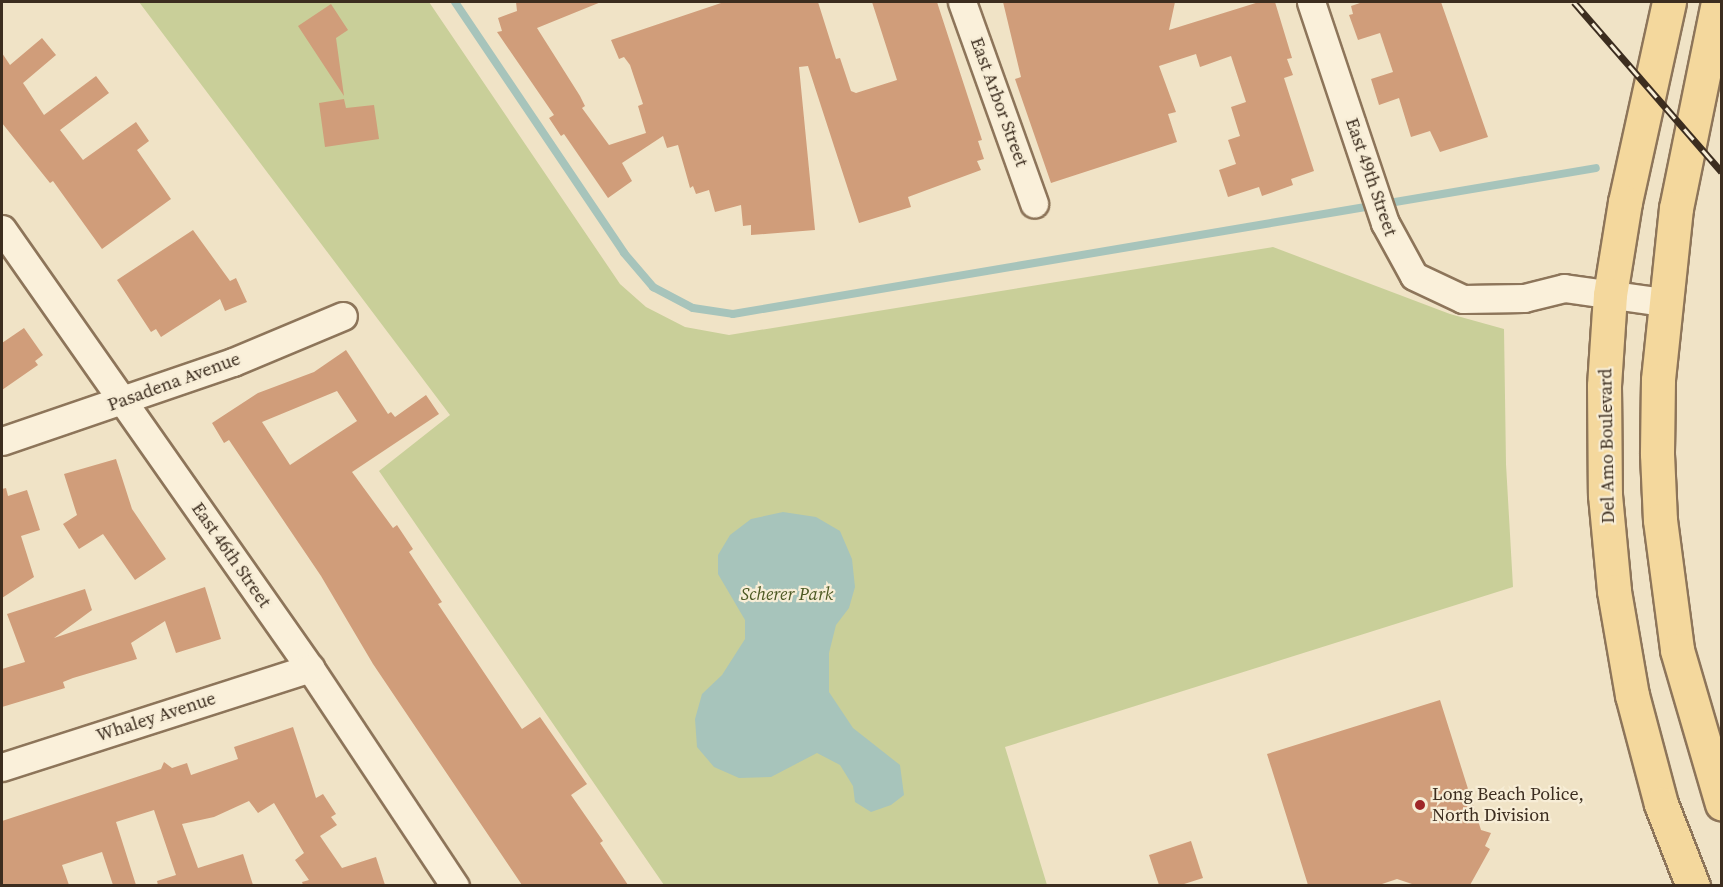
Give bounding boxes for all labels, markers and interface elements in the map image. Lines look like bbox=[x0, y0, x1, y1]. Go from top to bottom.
street label: East Arbor Street bbox=[966, 34, 1032, 170]
street label: East 49th Street bbox=[1341, 115, 1401, 239]
street label: Pasadena Avenue bbox=[105, 348, 243, 416]
street label: Del Amo Boulevard bbox=[1595, 368, 1619, 524]
street label: East 46th Street bbox=[187, 498, 275, 612]
park label: Scherer Park bbox=[741, 583, 833, 605]
street label: Whaley Avenue bbox=[94, 688, 218, 746]
place label: Long Beach Police, North Division bbox=[1432, 784, 1584, 826]
marker: Long Beach Police, North Division bbox=[1413, 798, 1427, 812]

